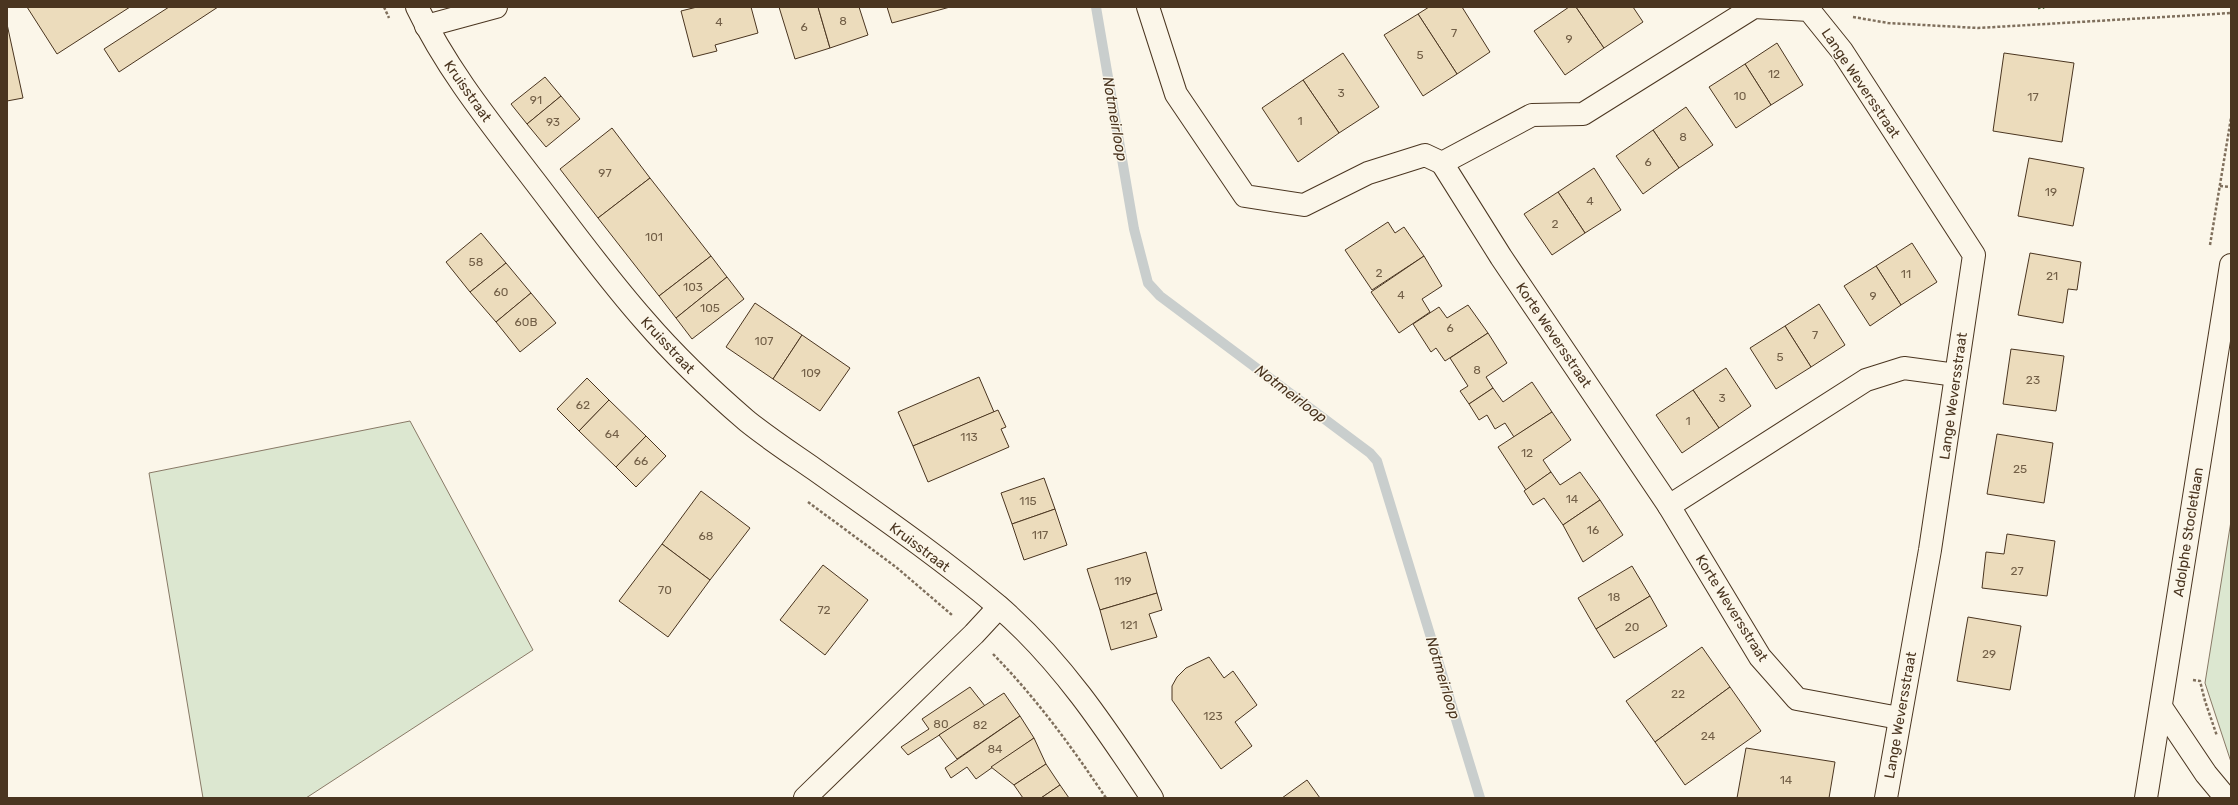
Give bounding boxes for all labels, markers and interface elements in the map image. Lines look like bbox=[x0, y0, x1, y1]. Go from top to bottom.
house number: 8 bbox=[839, 14, 847, 28]
house number: 4 bbox=[715, 15, 723, 29]
house number: 6 bbox=[800, 20, 808, 34]
street label: Lange Weversstraat bbox=[1818, 25, 1904, 142]
house number: 7 bbox=[1451, 26, 1457, 40]
house number: 9 bbox=[1565, 32, 1573, 46]
house number: 5 bbox=[1416, 48, 1424, 62]
street label: Kruisstraat bbox=[440, 57, 495, 126]
house number: 12 bbox=[1768, 67, 1780, 81]
water label: Notmeirloop bbox=[1099, 75, 1131, 163]
house number: 3 bbox=[1337, 86, 1345, 100]
house number: 10 bbox=[1734, 89, 1746, 103]
house number: 17 bbox=[2027, 90, 2039, 104]
house number: 91 bbox=[530, 93, 542, 107]
house number: 1 bbox=[1297, 114, 1303, 128]
house number: 93 bbox=[546, 115, 560, 129]
house number: 8 bbox=[1679, 130, 1687, 144]
house number: 6 bbox=[1644, 155, 1652, 169]
house number: 97 bbox=[598, 166, 612, 180]
house number: 19 bbox=[2045, 185, 2057, 199]
house number: 4 bbox=[1586, 194, 1594, 208]
house number: 2 bbox=[1551, 217, 1559, 231]
house number: 101 bbox=[645, 230, 663, 244]
house number: 58 bbox=[469, 255, 483, 269]
house number: 2 bbox=[1375, 266, 1383, 280]
house number: 11 bbox=[1901, 267, 1911, 281]
house number: 21 bbox=[2046, 269, 2058, 283]
house number: 103 bbox=[683, 280, 703, 294]
street label: Korte Weversstraat bbox=[1512, 280, 1595, 391]
house number: 60 bbox=[494, 285, 508, 299]
house number: 4 bbox=[1397, 288, 1405, 302]
house number: 9 bbox=[1869, 289, 1877, 303]
house number: 105 bbox=[700, 301, 720, 315]
street label: Kruisstraat bbox=[637, 313, 699, 378]
house number: 60B bbox=[515, 315, 537, 329]
house number: 6 bbox=[1446, 321, 1454, 335]
house number: 7 bbox=[1812, 328, 1818, 342]
street label: Lange Weversstraat bbox=[1936, 331, 1971, 461]
house number: 107 bbox=[755, 334, 773, 348]
house number: 5 bbox=[1776, 350, 1784, 364]
water label: Notmeirloop bbox=[1251, 361, 1331, 427]
house number: 8 bbox=[1473, 363, 1481, 377]
house number: 109 bbox=[801, 366, 821, 380]
house number: 23 bbox=[2026, 373, 2040, 387]
house number: 3 bbox=[1718, 391, 1726, 405]
house number: 62 bbox=[576, 398, 590, 412]
house number: 1 bbox=[1685, 414, 1691, 428]
house number: 64 bbox=[605, 427, 620, 441]
house number: 113 bbox=[960, 430, 978, 444]
house number: 12 bbox=[1521, 446, 1533, 460]
house number: 66 bbox=[634, 454, 648, 468]
house number: 25 bbox=[2013, 462, 2027, 476]
street label: Adolphe Stocletlaan bbox=[2170, 466, 2207, 598]
house number: 14 bbox=[1566, 492, 1579, 506]
house number: 115 bbox=[1019, 494, 1037, 508]
street label: Kruisstraat bbox=[886, 519, 954, 576]
house number: 16 bbox=[1587, 523, 1599, 537]
house number: 117 bbox=[1032, 528, 1048, 542]
house number: 68 bbox=[699, 529, 713, 543]
street label: Korte Weversstraat bbox=[1692, 552, 1772, 665]
house number: 27 bbox=[2010, 564, 2024, 578]
house number: 119 bbox=[1114, 574, 1132, 588]
house number: 70 bbox=[658, 583, 672, 597]
house number: 18 bbox=[1608, 590, 1620, 604]
house number: 72 bbox=[817, 603, 831, 617]
house number: 121 bbox=[1120, 618, 1138, 632]
house number: 20 bbox=[1625, 620, 1639, 634]
water label: Notmeirloop bbox=[1422, 634, 1464, 722]
house number: 29 bbox=[1982, 647, 1996, 661]
street label: Lange Weversstraat bbox=[1881, 650, 1920, 780]
house number: 22 bbox=[1671, 687, 1685, 701]
house number: 123 bbox=[1203, 709, 1223, 723]
house number: 80 bbox=[933, 717, 949, 731]
house number: 82 bbox=[973, 718, 987, 732]
house number: 24 bbox=[1701, 729, 1716, 743]
house number: 84 bbox=[987, 742, 1003, 756]
house number: 14 bbox=[1780, 773, 1793, 787]

